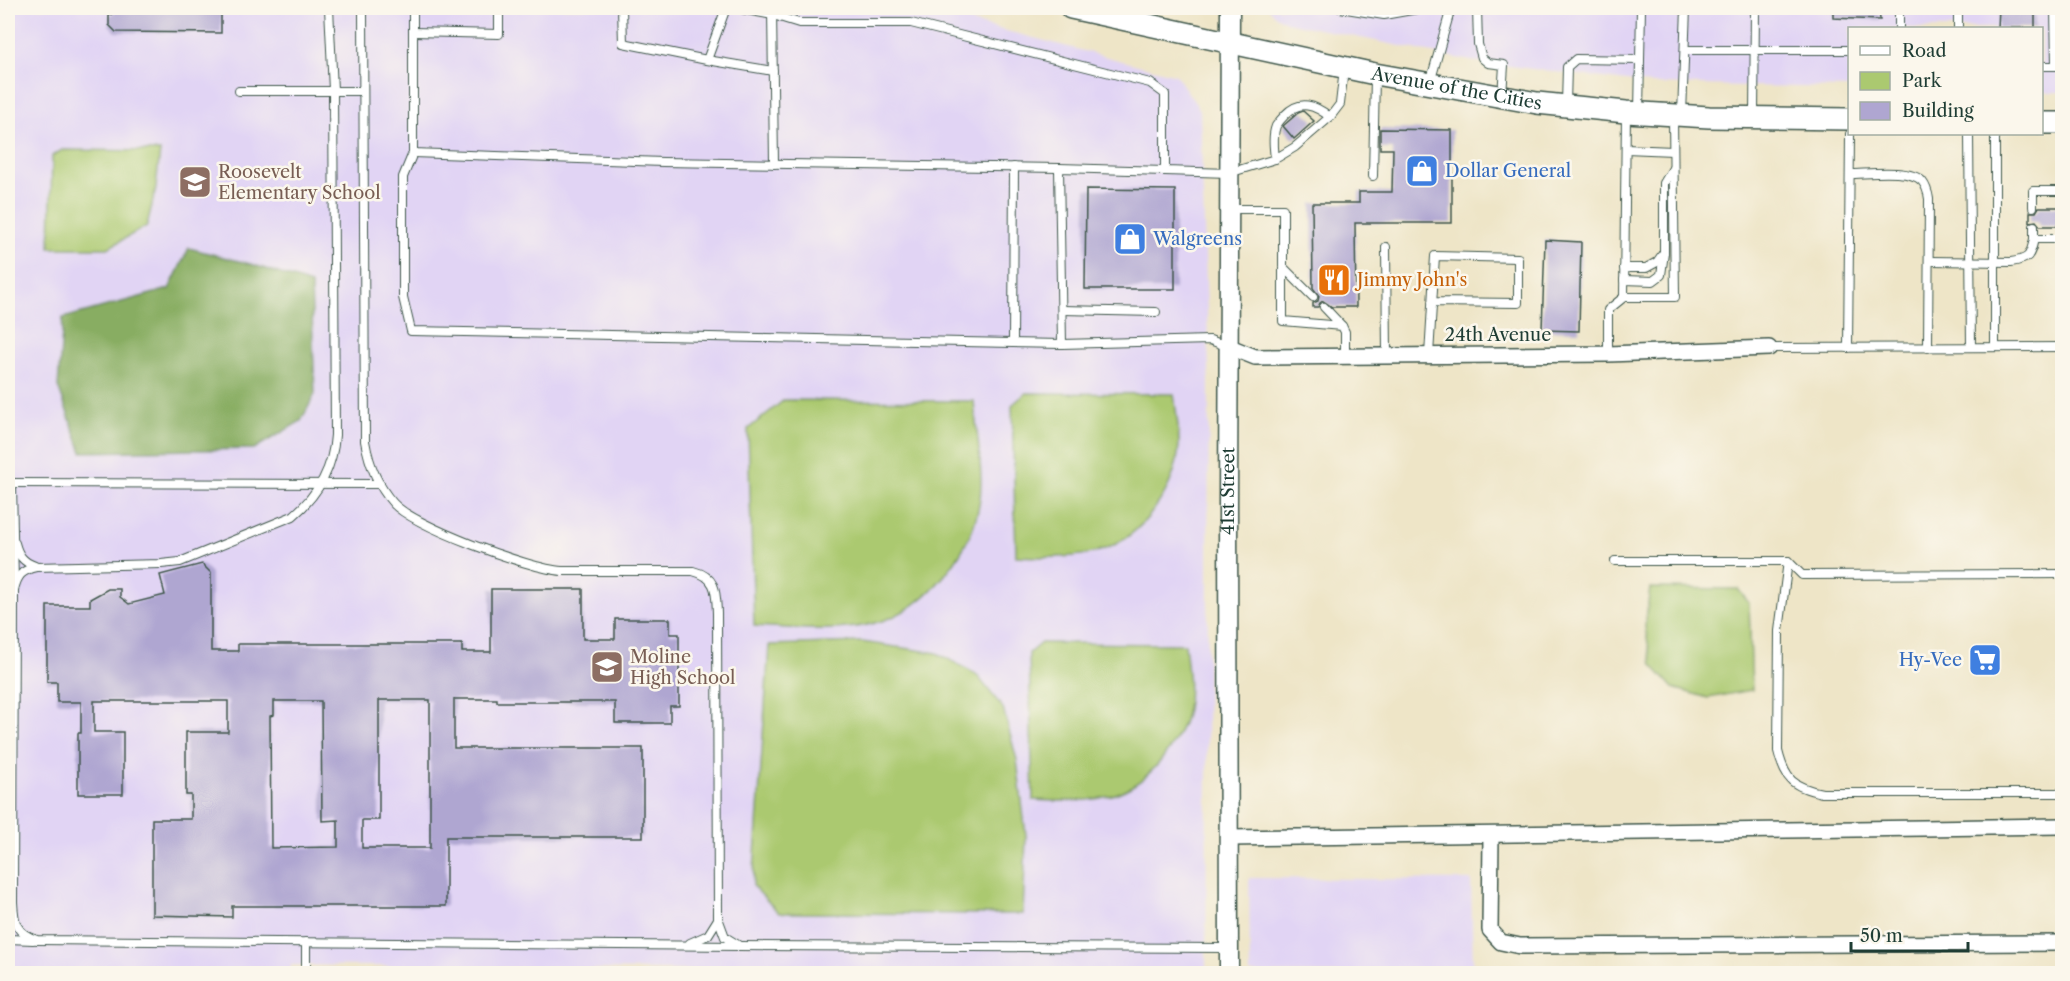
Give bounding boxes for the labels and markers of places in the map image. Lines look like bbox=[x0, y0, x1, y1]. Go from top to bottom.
shop icon: Dollar General bbox=[1404, 153, 1440, 189]
place label: Dollar General bbox=[1445, 160, 1571, 182]
place label: Roosevelt Elementary School bbox=[218, 161, 381, 204]
school or university icon: Roosevelt Elementary School bbox=[177, 164, 213, 200]
shop icon: Walgreens bbox=[1112, 221, 1148, 257]
place label: Walgreens bbox=[1152, 228, 1242, 250]
restaurant icon: Jimmy John's bbox=[1316, 262, 1352, 298]
place label: Jimmy John's bbox=[1354, 269, 1467, 291]
supermarket icon: Hy-Vee bbox=[1967, 642, 2003, 678]
place label: Moline High School bbox=[630, 646, 735, 689]
school or university icon: Moline High School bbox=[589, 649, 625, 685]
place label: Hy-Vee bbox=[1899, 649, 1962, 671]

